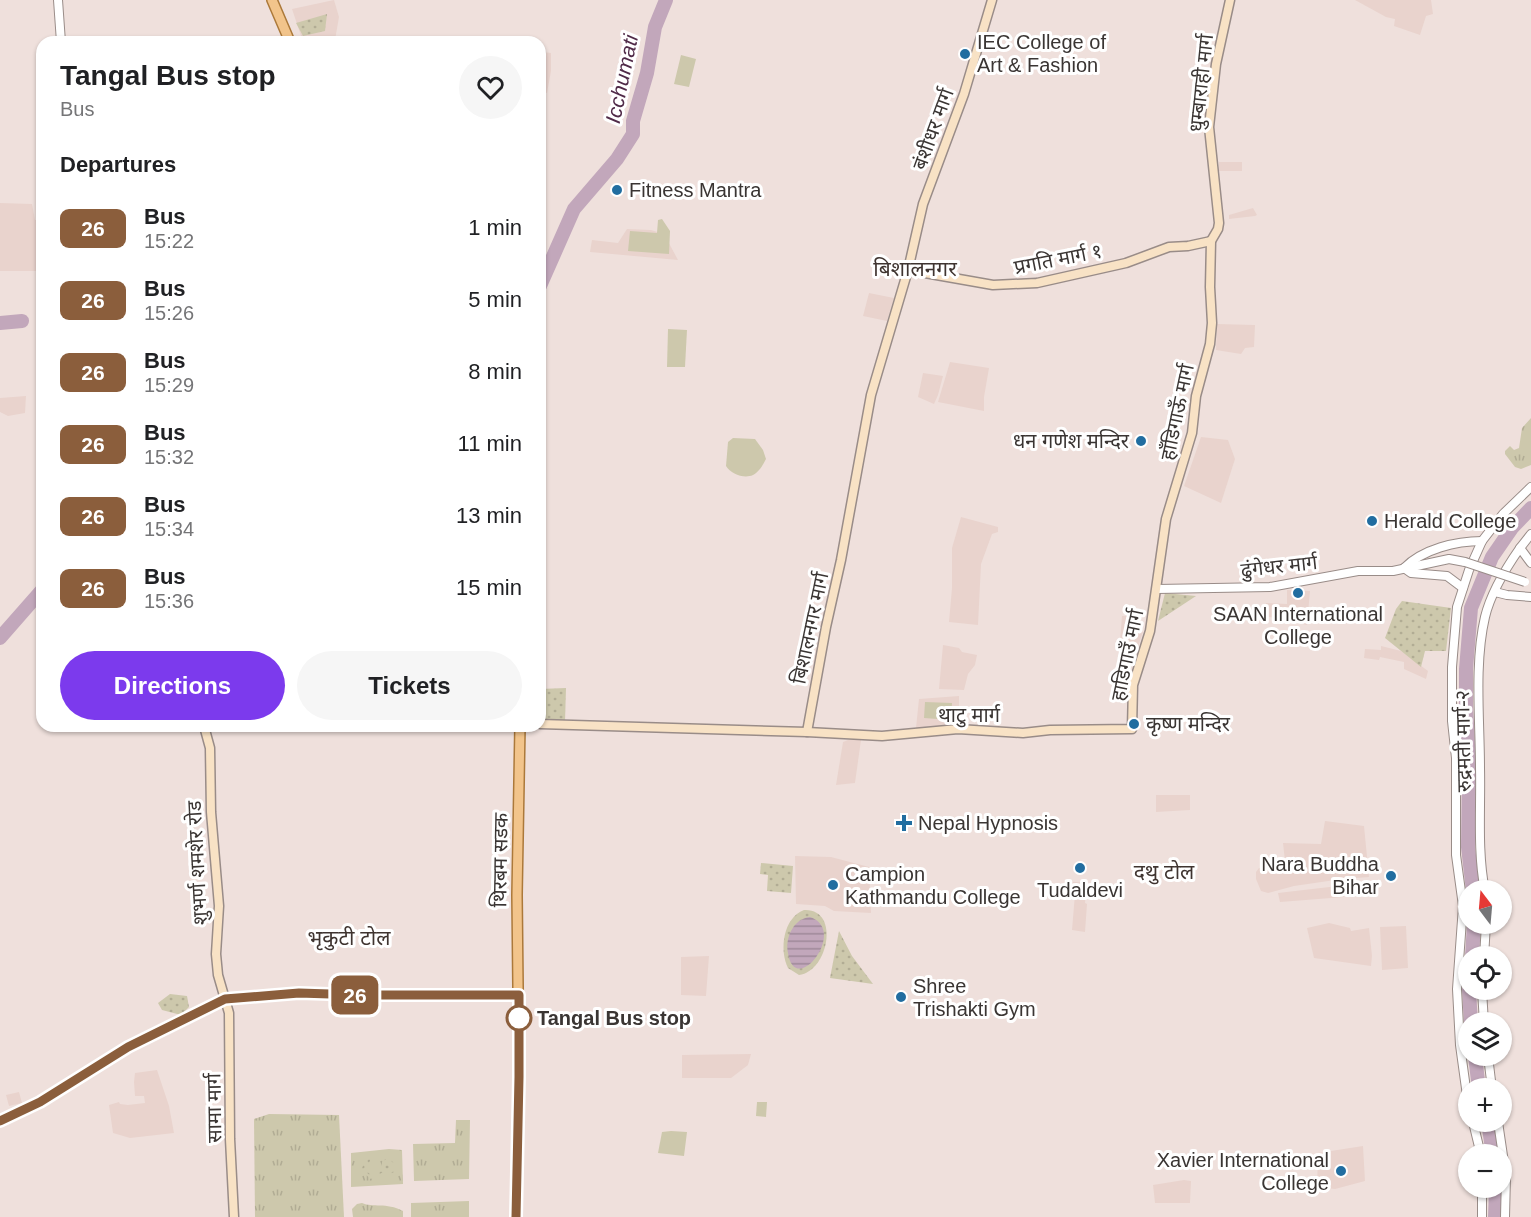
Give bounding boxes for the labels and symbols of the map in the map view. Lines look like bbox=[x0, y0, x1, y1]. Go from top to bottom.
water label: Icchumati bbox=[601, 31, 642, 125]
place label: IEC College of Art & Fashion bbox=[977, 31, 1106, 76]
street label: धुम्बाराही मार्ग bbox=[1184, 32, 1219, 133]
marker: IEC College of Art & Fashion bbox=[958, 47, 972, 61]
street label: बंशीधर मार्ग bbox=[907, 84, 958, 173]
place label: Fitness Mantra bbox=[629, 179, 762, 201]
marker: Fitness Mantra bbox=[610, 183, 624, 197]
street label: प्रगति मार्ग १ bbox=[1012, 239, 1104, 278]
district label: बिशालनगर bbox=[873, 257, 957, 280]
street label: हाँडिगाऊँ मार्ग bbox=[1155, 361, 1198, 462]
place label: धन गणेश मन्दिर bbox=[1013, 429, 1130, 452]
marker: धन गणेश मन्दिर bbox=[1134, 434, 1148, 448]
place label: Herald College bbox=[1384, 510, 1516, 532]
marker: Herald College bbox=[1365, 514, 1379, 528]
street label: ढुंगेधर मार्ग bbox=[1239, 550, 1320, 583]
street label: बिशालनगर मार्ग bbox=[786, 569, 833, 686]
marker: SAAN International College bbox=[1291, 586, 1305, 600]
place label: SAAN International College bbox=[1213, 603, 1383, 648]
street label: हाडिगाउँ मार्ग bbox=[1106, 606, 1148, 703]
street label: रुद्रमती मार्ग-२ bbox=[1450, 690, 1475, 792]
street label: थाटु मार्ग bbox=[938, 704, 1001, 728]
place label: कृष्ण मन्दिर bbox=[1146, 712, 1231, 737]
marker: कृष्ण मन्दिर bbox=[1127, 717, 1141, 731]
street label: शुभर्ण शमशेर रोड bbox=[182, 800, 213, 926]
street label: थिरबम सडक bbox=[487, 812, 512, 908]
place label: Nepal Hypnosis bbox=[918, 812, 1058, 834]
marker: Nepal Hypnosis bbox=[895, 814, 913, 832]
place label: Nara Buddha Bihar bbox=[1261, 853, 1380, 898]
district label: दथु टोल bbox=[1134, 860, 1195, 885]
marker: Tudaldevi bbox=[1073, 861, 1087, 875]
place label: Campion Kathmandu College bbox=[845, 863, 1021, 908]
marker: Nara Buddha Bihar bbox=[1384, 869, 1398, 883]
marker: Campion Kathmandu College bbox=[826, 878, 840, 892]
place label: Tudaldevi bbox=[1037, 879, 1123, 901]
north arrow bbox=[1458, 880, 1512, 934]
district label: भृकुटी टोल bbox=[307, 926, 391, 951]
place label: Shree Trishakti Gym bbox=[913, 975, 1036, 1020]
line badge: 26 bbox=[328, 976, 382, 1014]
marker: Shree Trishakti Gym bbox=[894, 990, 908, 1004]
marker: Tangal Bus stop bbox=[506, 1005, 532, 1031]
place label: Tangal Bus stop bbox=[537, 1007, 691, 1029]
street label: सामा मार्ग bbox=[202, 1072, 226, 1143]
place label: Xavier International College bbox=[1157, 1149, 1329, 1194]
marker: Xavier International College bbox=[1334, 1164, 1348, 1178]

